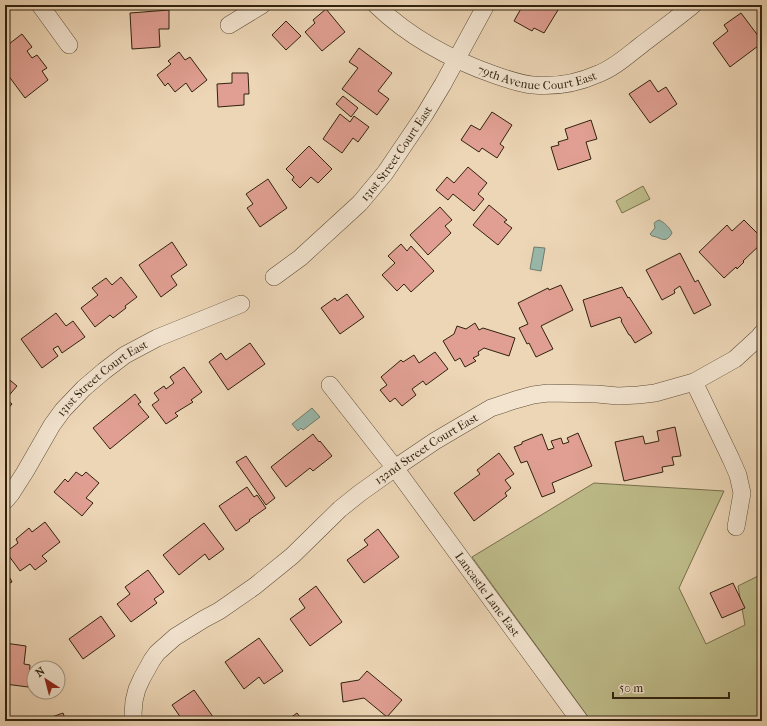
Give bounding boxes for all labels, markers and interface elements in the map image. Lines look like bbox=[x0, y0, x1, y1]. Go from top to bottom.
street label: 79th Avenue Court East bbox=[476, 62, 599, 93]
street label: 131st Street Court East bbox=[358, 103, 435, 204]
street label: 131st Street Court East bbox=[54, 337, 151, 419]
street label: 132nd Street Court East bbox=[372, 410, 481, 487]
street label: Lancastle Lane East bbox=[452, 550, 523, 640]
north arrow bbox=[26, 660, 66, 700]
text: N bbox=[33, 664, 48, 680]
scale bar bbox=[613, 674, 729, 700]
text: 50 m bbox=[619, 681, 643, 695]

